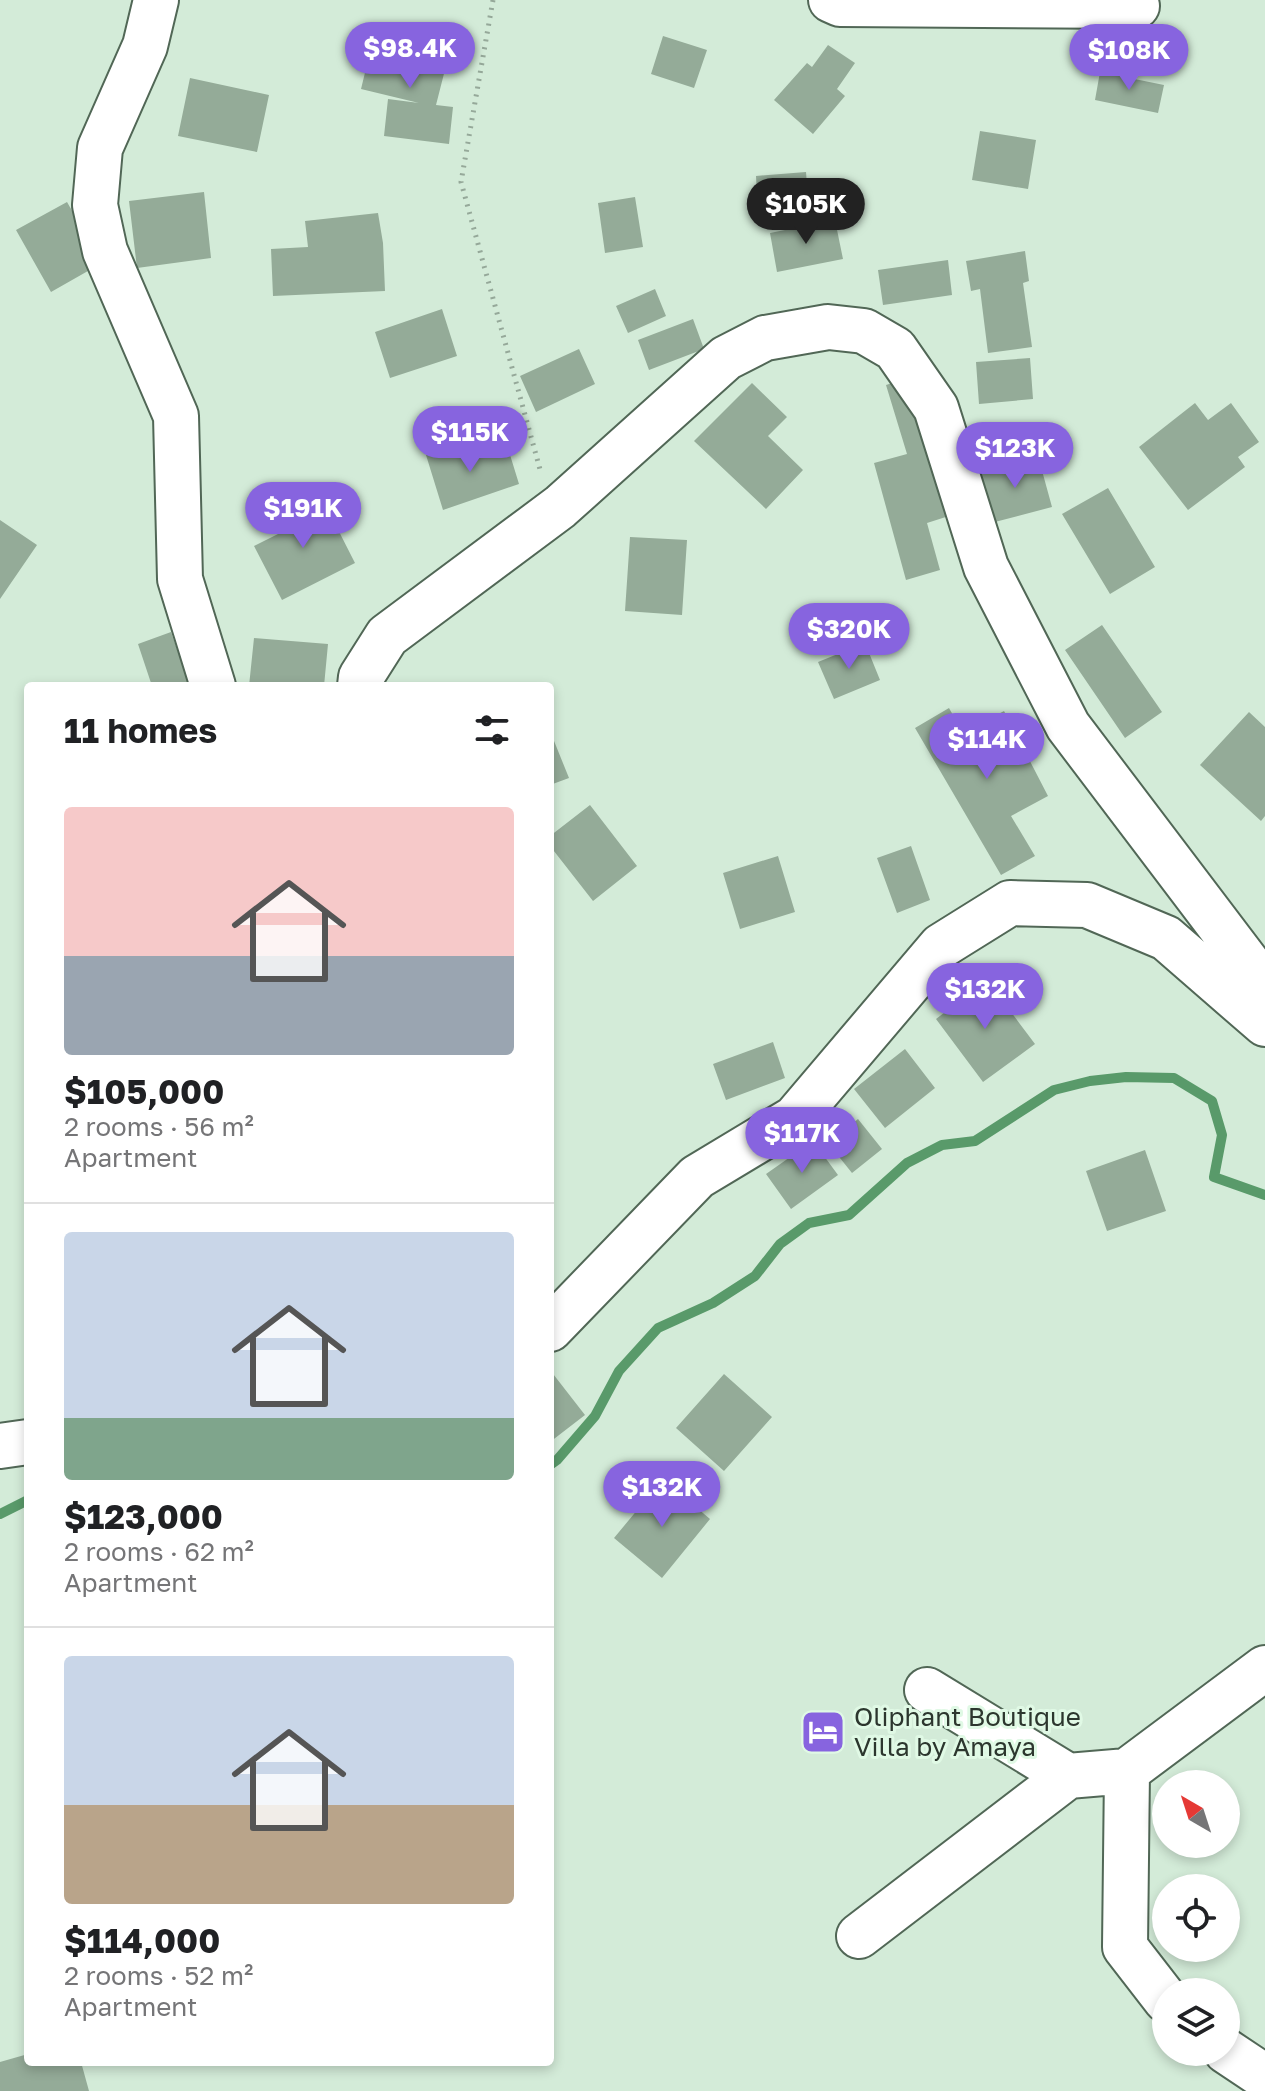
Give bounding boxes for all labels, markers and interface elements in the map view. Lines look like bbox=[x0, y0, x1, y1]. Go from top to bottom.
pin: $98.4K bbox=[345, 22, 475, 90]
pin: $108K bbox=[1073, 24, 1185, 92]
text: $98.4K bbox=[363, 32, 457, 63]
text: $108K bbox=[1087, 34, 1171, 65]
pin: $105K bbox=[750, 178, 862, 246]
text: $105K bbox=[765, 188, 847, 219]
pin: $115K bbox=[414, 406, 526, 474]
text: $115K bbox=[431, 416, 509, 447]
pin: $123K bbox=[959, 422, 1071, 490]
text: $123K bbox=[974, 432, 1056, 463]
pin: $191K bbox=[247, 482, 359, 550]
text: $191K bbox=[263, 492, 343, 523]
pin: $320K bbox=[793, 603, 905, 671]
text: $320K bbox=[807, 613, 891, 644]
icon: filters bbox=[470, 708, 514, 752]
text: 11 homes bbox=[64, 710, 217, 750]
pin: $114K bbox=[931, 713, 1043, 781]
text: $114K bbox=[947, 723, 1027, 754]
icon: home bbox=[217, 859, 361, 1003]
pin: $132K bbox=[929, 963, 1041, 1031]
text: $132K bbox=[944, 973, 1026, 1004]
text: $105,000 bbox=[64, 1071, 224, 1111]
pin: $117K bbox=[746, 1107, 858, 1175]
text: 2 rooms · 56 m² bbox=[64, 1111, 254, 1142]
text: $117K bbox=[763, 1117, 841, 1148]
text: Apartment bbox=[64, 1142, 197, 1173]
icon: home bbox=[217, 1284, 361, 1428]
pin: $132K bbox=[606, 1461, 718, 1529]
text: $132K bbox=[621, 1471, 703, 1502]
text: $123,000 bbox=[64, 1496, 223, 1536]
text: 2 rooms · 62 m² bbox=[64, 1536, 254, 1567]
text: Apartment bbox=[64, 1567, 197, 1598]
place label: Oliphant Boutique Villa by Amaya bbox=[854, 1701, 1081, 1762]
icon: home bbox=[217, 1708, 361, 1852]
hotel icon: Oliphant Boutique Villa by Amaya bbox=[799, 1708, 847, 1756]
north arrow bbox=[1152, 1770, 1240, 1858]
map controls bbox=[1152, 1770, 1240, 2066]
button: locate bbox=[1152, 1874, 1240, 1962]
text: $114,000 bbox=[64, 1920, 220, 1960]
text: 2 rooms · 52 m² bbox=[64, 1960, 253, 1991]
button: layers bbox=[1152, 1978, 1240, 2066]
text: Apartment bbox=[64, 1991, 197, 2022]

